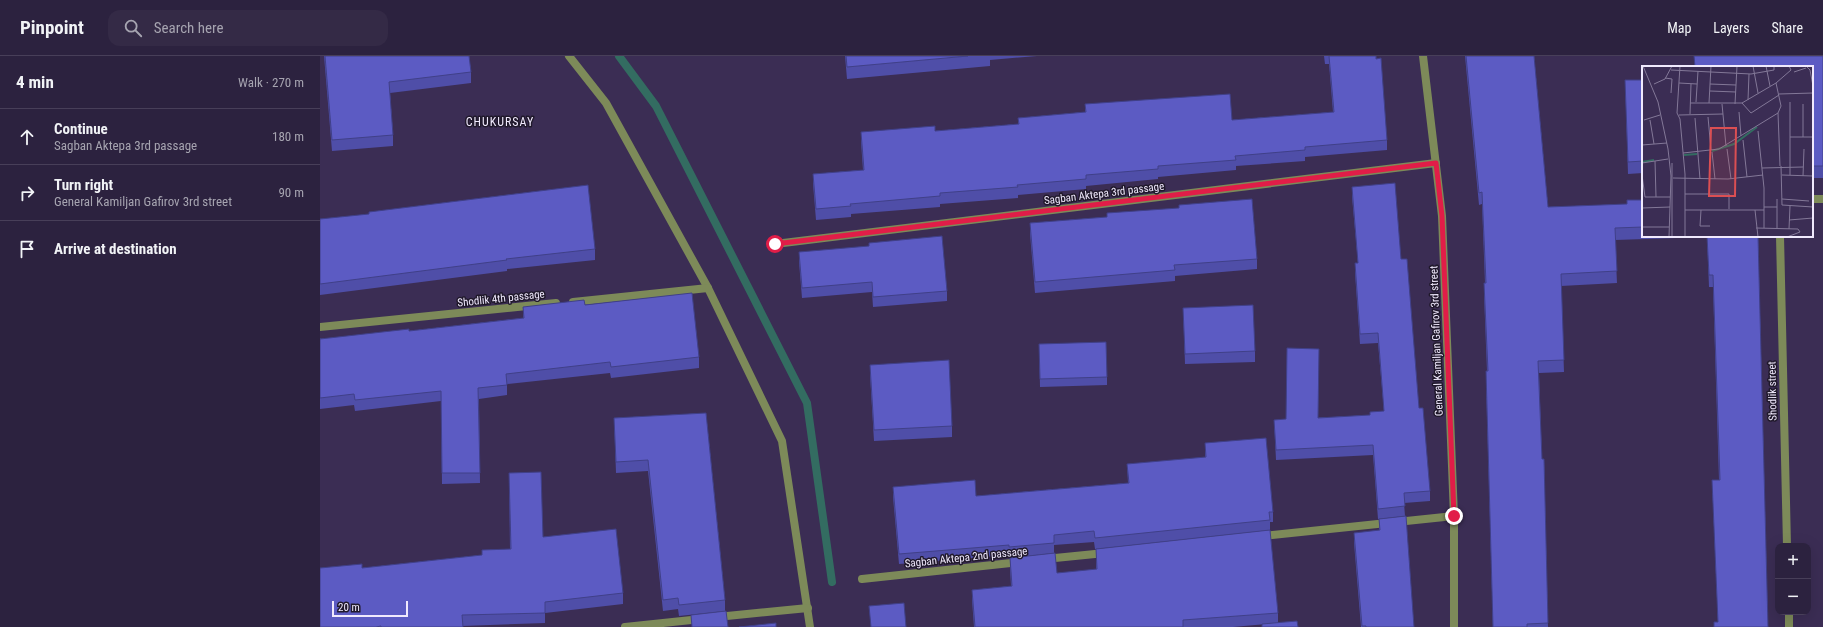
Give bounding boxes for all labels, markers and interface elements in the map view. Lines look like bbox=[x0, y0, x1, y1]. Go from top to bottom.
search box bbox=[108, 10, 388, 46]
text: Pinpoint bbox=[20, 16, 84, 39]
icon: search bbox=[122, 17, 144, 39]
text: Search here bbox=[154, 19, 224, 37]
text: Map bbox=[1667, 20, 1691, 36]
text: Layers bbox=[1713, 20, 1750, 36]
text: Share bbox=[1772, 20, 1803, 36]
inset map bbox=[1642, 66, 1813, 237]
text: 4 min bbox=[16, 72, 54, 92]
text: Walk · 270 m bbox=[238, 75, 304, 90]
district label: CHUKURSAY bbox=[466, 115, 534, 129]
text: Continue bbox=[54, 120, 108, 138]
icon: ahead bbox=[16, 126, 38, 148]
text: 180 m bbox=[272, 129, 304, 144]
text: Sagban Aktepa 3rd passage bbox=[54, 138, 197, 153]
text: Turn right bbox=[54, 176, 113, 194]
street label: Sagban Aktepa 3rd passage bbox=[1043, 180, 1165, 207]
icon: right bbox=[16, 182, 38, 204]
text: 90 m bbox=[278, 185, 304, 200]
text: General Kamiljan Gafirov 3rd street bbox=[54, 194, 232, 209]
route start bbox=[766, 235, 784, 253]
icon: arrive bbox=[16, 238, 38, 260]
text: Arrive at destination bbox=[54, 240, 177, 258]
street label: General Kamiljan Gafirov 3rd street bbox=[1427, 265, 1446, 416]
street label: Shodlik 4th passage bbox=[457, 287, 545, 310]
street label: Shodlik street bbox=[1765, 361, 1780, 421]
route end bbox=[1445, 507, 1463, 525]
map controls bbox=[1775, 543, 1811, 615]
button: + bbox=[1775, 543, 1811, 579]
street label: Sagban Aktepa 2nd passage bbox=[904, 545, 1028, 570]
button: − bbox=[1775, 579, 1811, 615]
scale bar bbox=[332, 599, 408, 618]
text: 20 m bbox=[338, 601, 360, 614]

